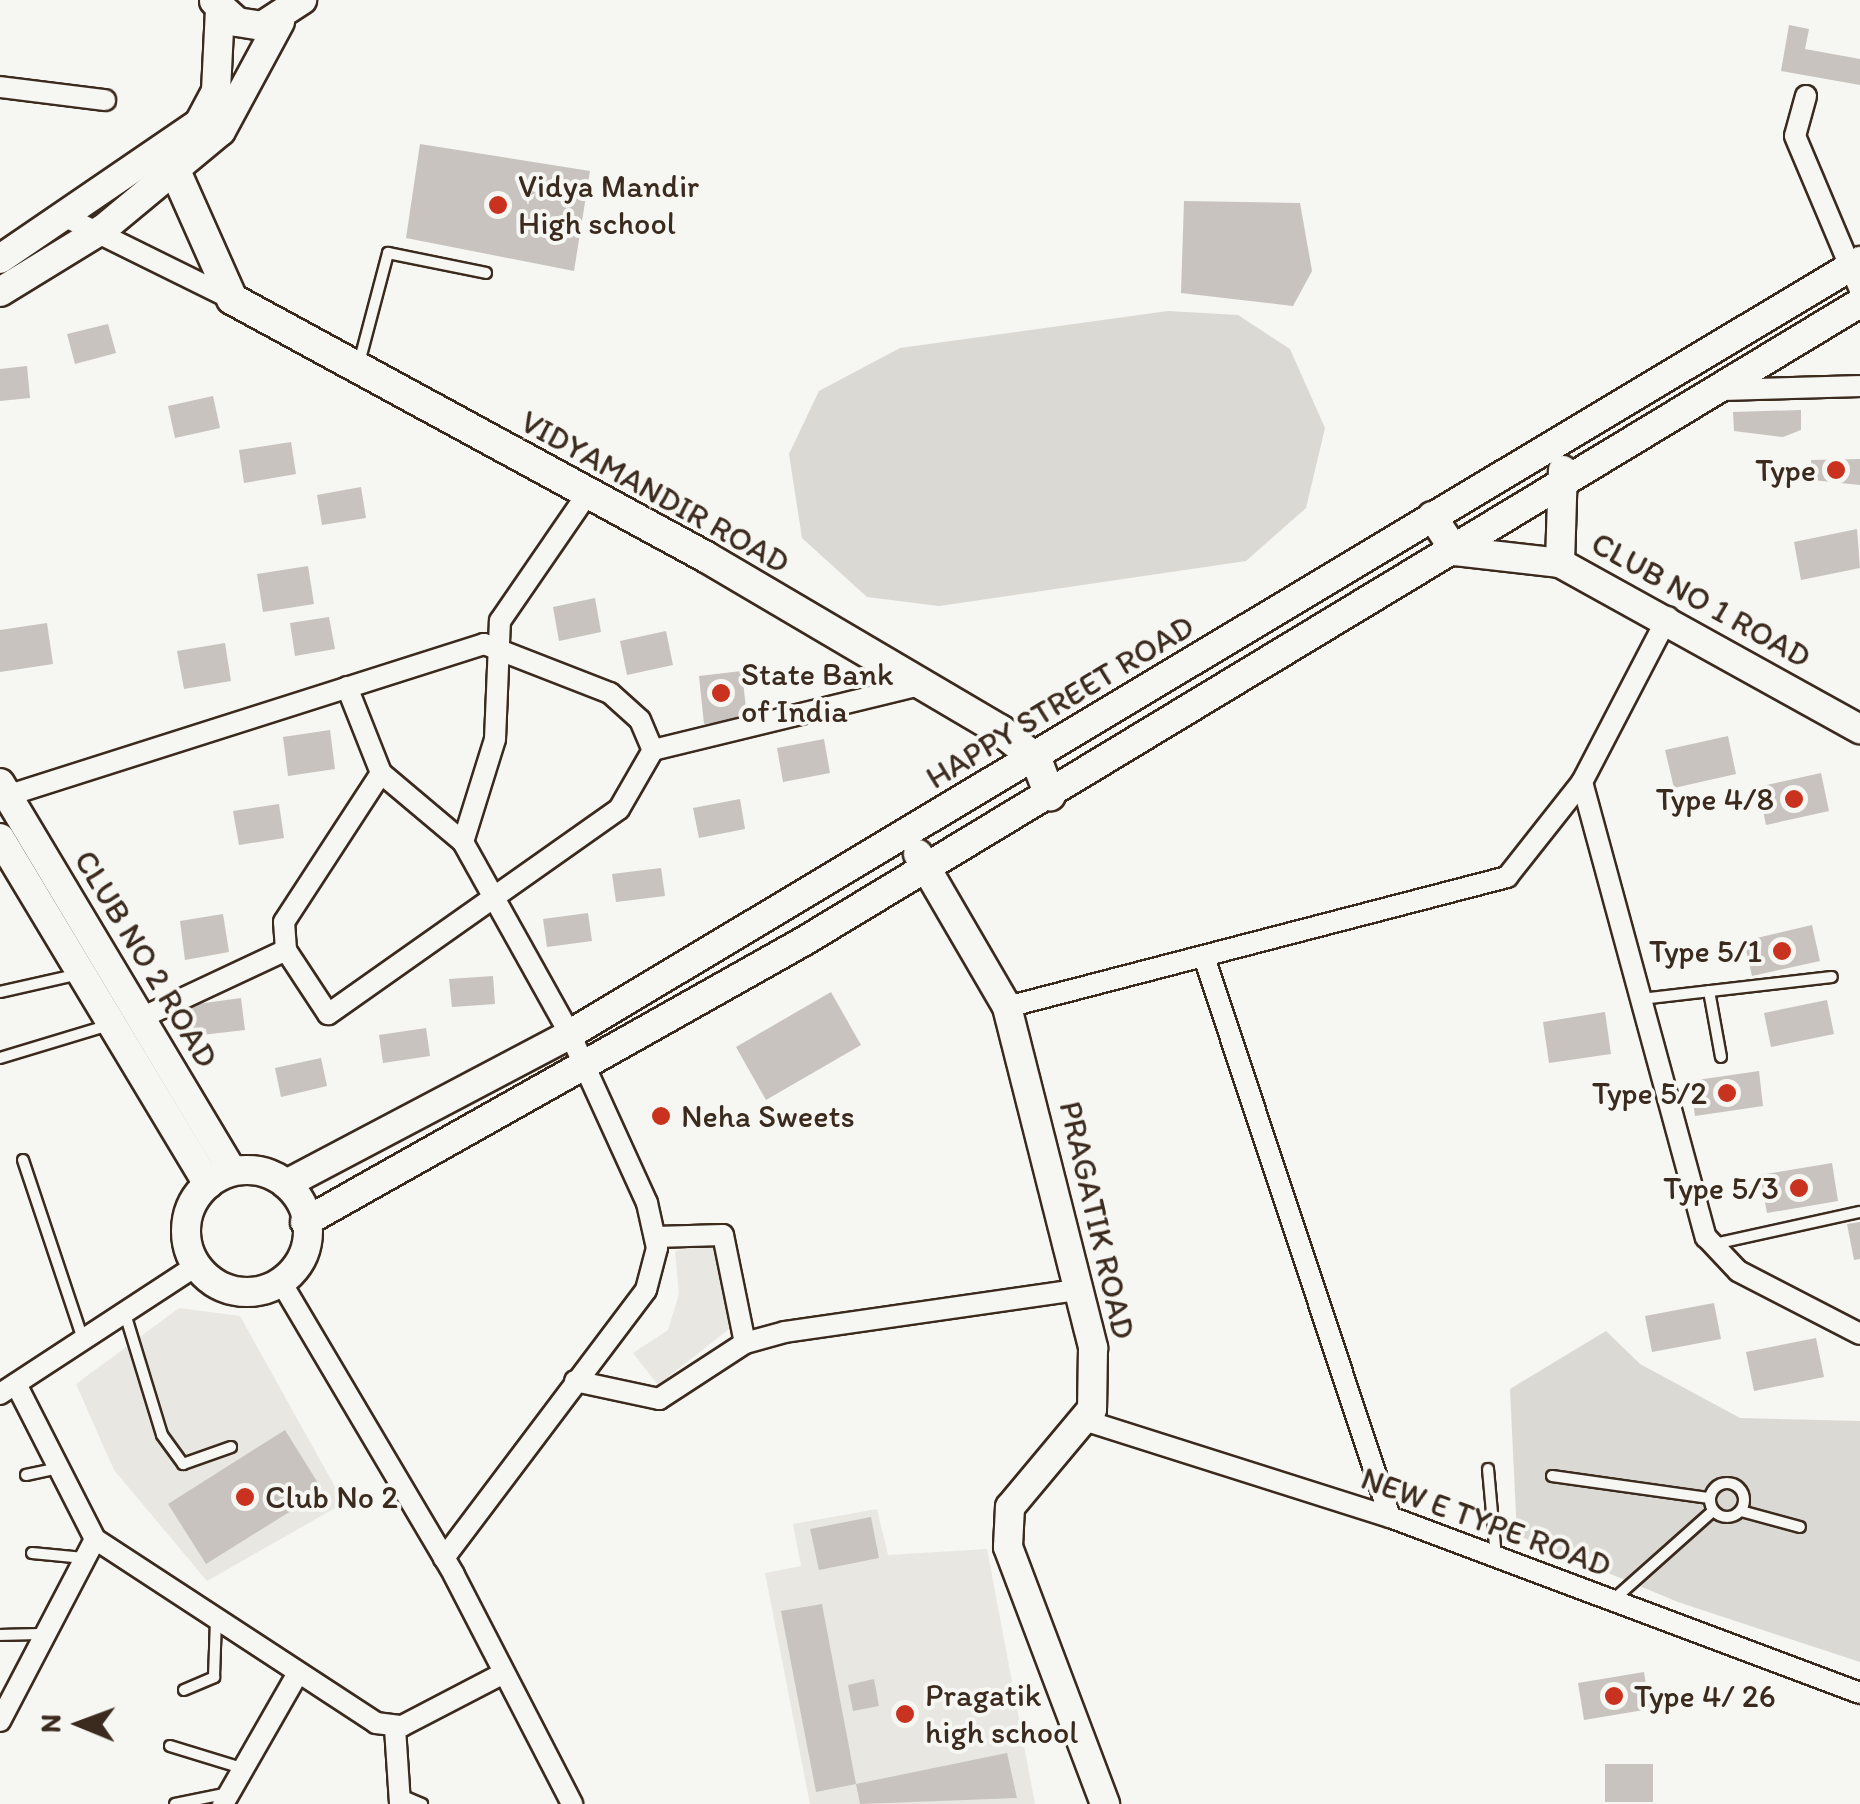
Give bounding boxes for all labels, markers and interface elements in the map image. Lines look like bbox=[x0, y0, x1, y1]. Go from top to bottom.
place label: Vidya Mandir High school bbox=[518, 168, 699, 243]
marker: Vidya Mandir High school bbox=[487, 194, 509, 216]
street label: VIDYAMANDIR ROAD bbox=[515, 403, 795, 581]
place label: Type bbox=[1755, 451, 1816, 489]
marker: Type bbox=[1825, 459, 1847, 481]
street label: CLUB NO 1 ROAD bbox=[1585, 524, 1817, 676]
street label: HAPPY STREET ROAD bbox=[920, 607, 1200, 797]
place label: State Bank of India bbox=[741, 656, 894, 731]
marker: State Bank of India bbox=[710, 682, 732, 704]
place label: Type 4/8 bbox=[1656, 780, 1774, 818]
marker: Type 4/8 bbox=[1783, 788, 1805, 810]
street label: CLUB NO 2 ROAD bbox=[66, 844, 226, 1074]
place label: Type 5/1 bbox=[1649, 932, 1762, 970]
marker: Type 5/1 bbox=[1771, 940, 1793, 962]
place label: Type 5/2 bbox=[1592, 1074, 1707, 1112]
marker: Type 5/2 bbox=[1716, 1082, 1738, 1104]
place label: Neha Sweets bbox=[681, 1097, 855, 1135]
street label: PRAGATIK ROAD bbox=[1051, 1098, 1143, 1342]
marker: Neha Sweets bbox=[650, 1105, 672, 1127]
place label: Type 5/3 bbox=[1663, 1169, 1779, 1207]
marker: Type 5/3 bbox=[1788, 1177, 1810, 1199]
street label: NEW E TYPE ROAD bbox=[1356, 1459, 1616, 1585]
place label: Club No 2 bbox=[265, 1478, 398, 1516]
marker: Club No 2 bbox=[234, 1486, 256, 1508]
north arrow bbox=[30, 1674, 130, 1774]
place label: Pragatik high school bbox=[925, 1677, 1078, 1752]
place label: Type 4/ 26 bbox=[1634, 1677, 1776, 1715]
marker: Type 4/ 26 bbox=[1603, 1685, 1625, 1707]
marker: Pragatik high school bbox=[894, 1703, 916, 1725]
text: N bbox=[33, 1714, 67, 1733]

